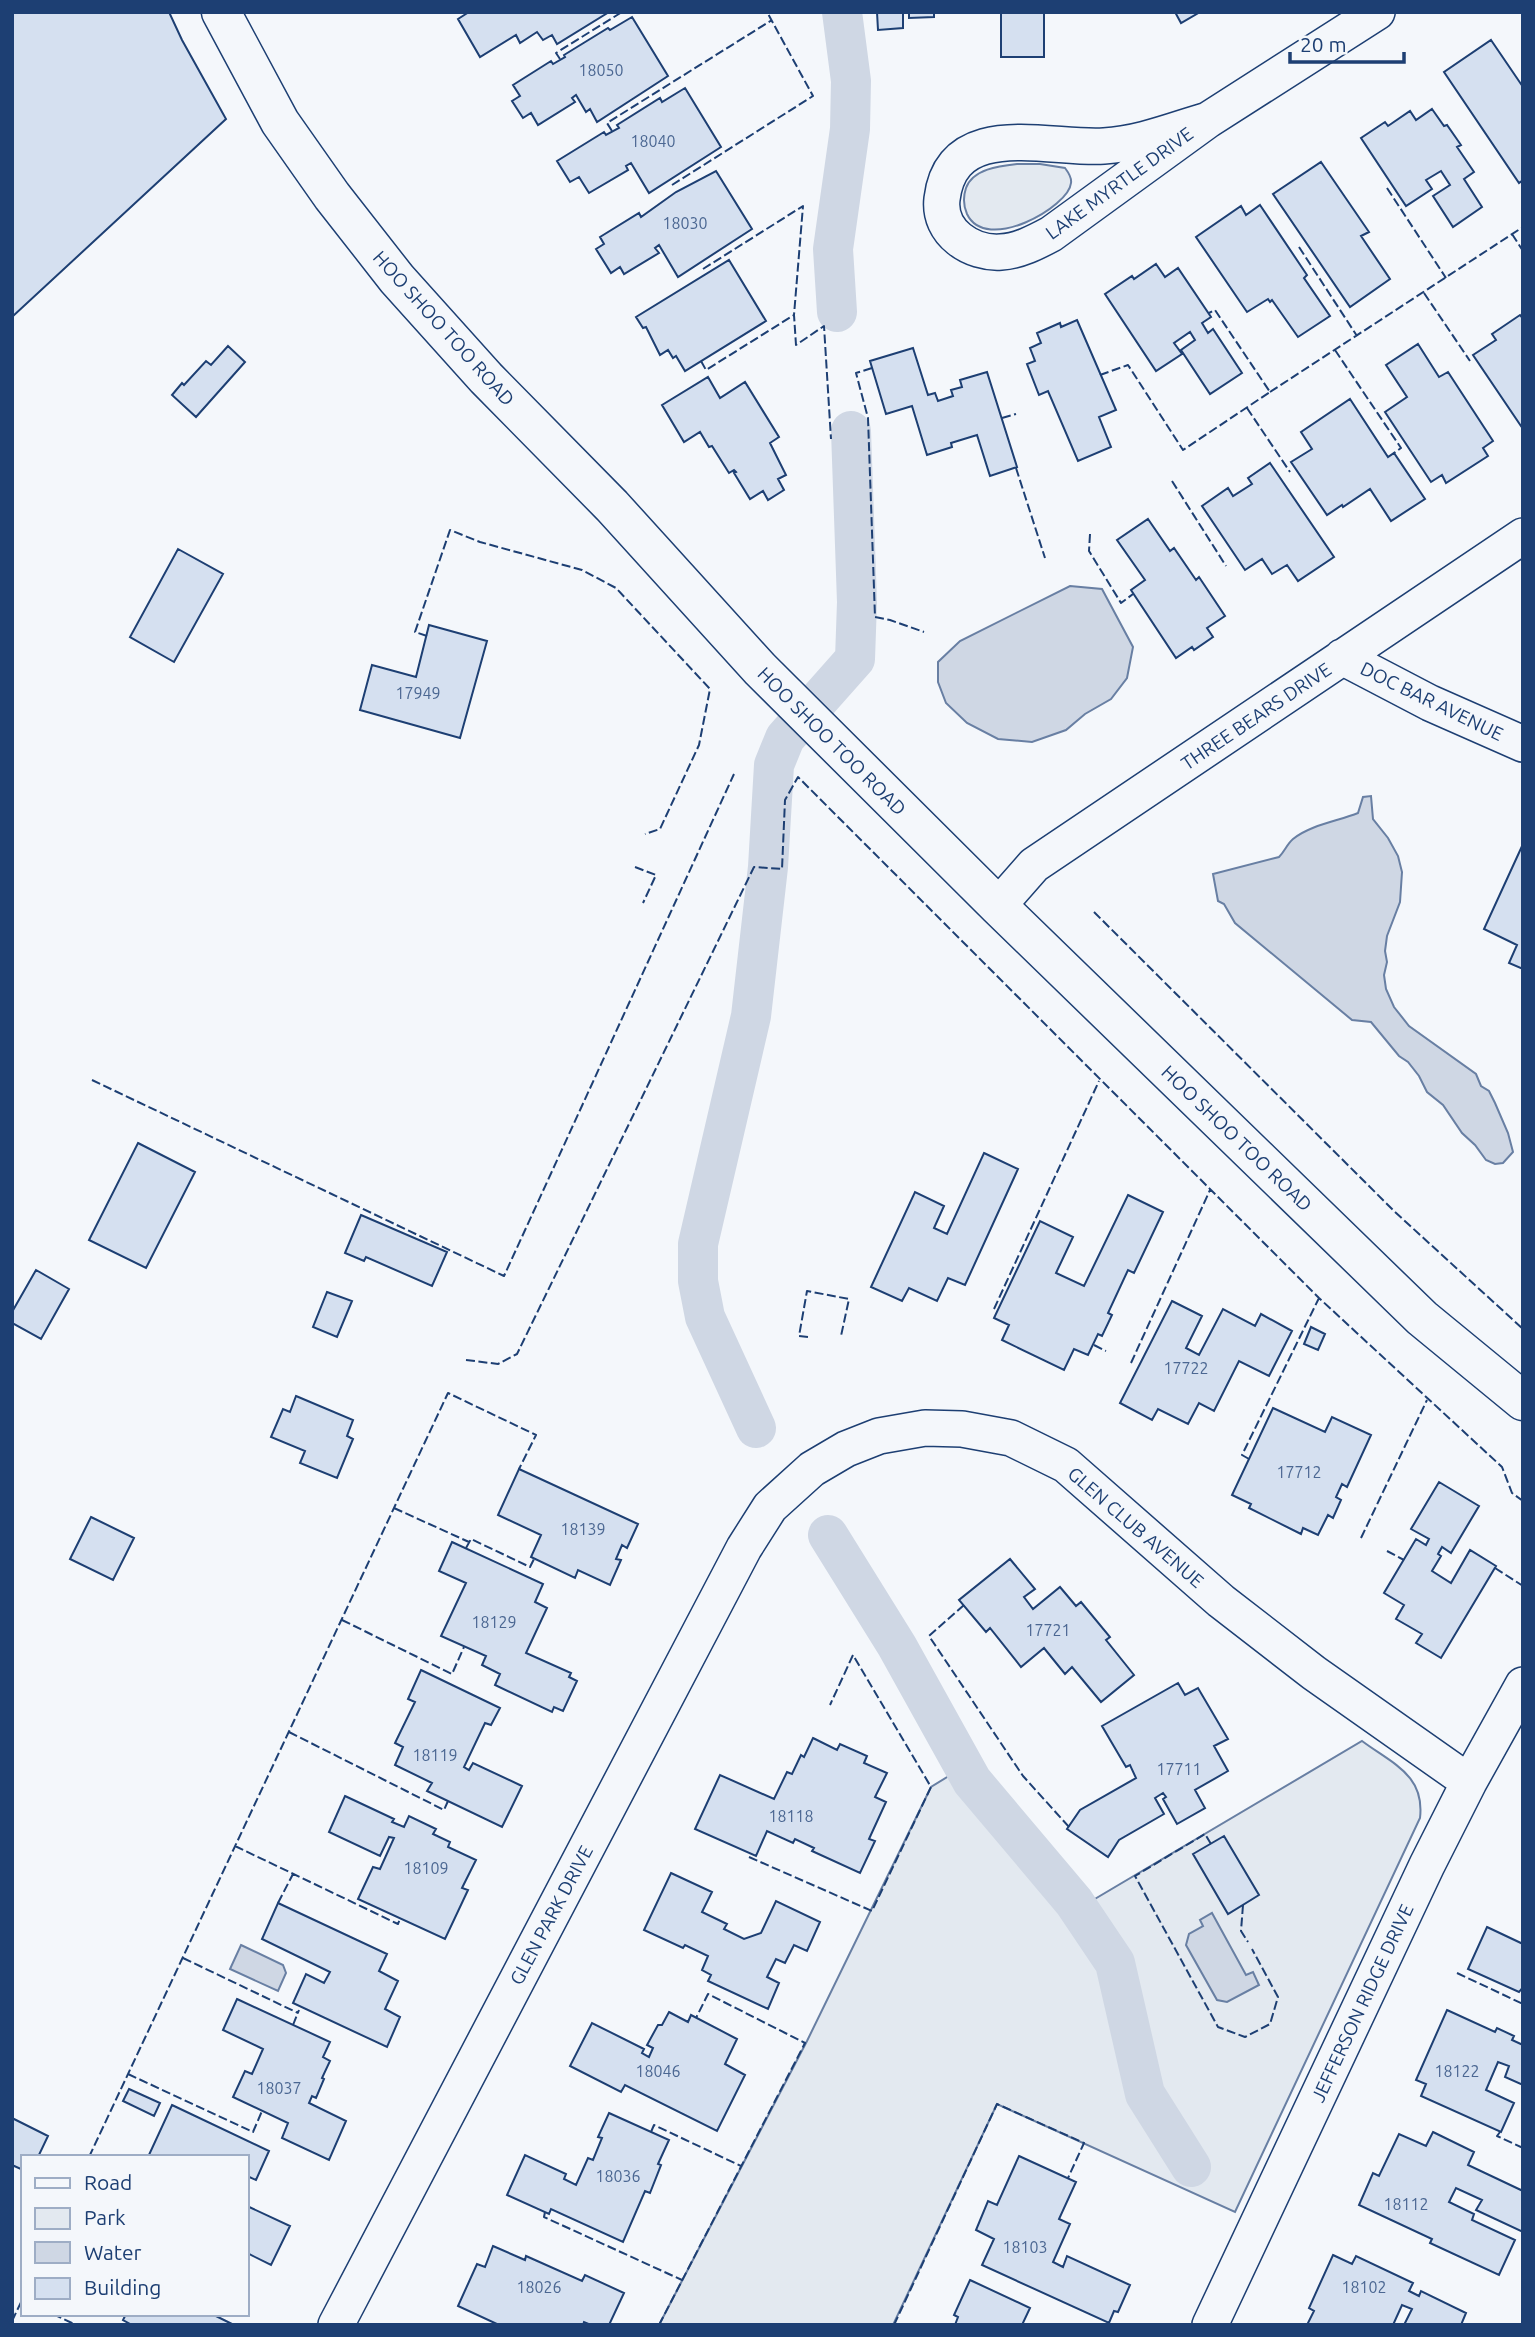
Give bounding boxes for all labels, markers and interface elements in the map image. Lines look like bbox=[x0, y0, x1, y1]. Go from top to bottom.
scale bar bbox=[1290, 21, 1404, 65]
text: 20 m bbox=[1300, 32, 1347, 56]
house number: 18050 bbox=[578, 61, 624, 79]
street label: LAKE MYRTLE DRIVE bbox=[1041, 122, 1197, 244]
house number: 18040 bbox=[630, 132, 676, 150]
house number: 18030 bbox=[662, 214, 708, 232]
street label: HOO SHOO TOO ROAD bbox=[369, 246, 519, 410]
street label: DOC BAR AVENUE bbox=[1357, 657, 1507, 745]
street label: THREE BEARS DRIVE bbox=[1177, 658, 1335, 774]
street label: HOO SHOO TOO ROAD bbox=[753, 662, 911, 820]
house number: 17949 bbox=[395, 684, 441, 702]
street label: HOO SHOO TOO ROAD bbox=[1157, 1061, 1317, 1215]
house number: 17722 bbox=[1163, 1359, 1209, 1377]
street label: GLEN CLUB AVENUE bbox=[1064, 1462, 1208, 1592]
house number: 17712 bbox=[1276, 1463, 1322, 1481]
house number: 18139 bbox=[560, 1520, 606, 1538]
house number: 18129 bbox=[471, 1613, 517, 1631]
house number: 17721 bbox=[1025, 1621, 1071, 1639]
house number: 18119 bbox=[412, 1746, 458, 1764]
house number: 17711 bbox=[1156, 1760, 1202, 1778]
house number: 18118 bbox=[768, 1807, 814, 1825]
street label: GLEN PARK DRIVE bbox=[505, 1842, 597, 1988]
house number: 18109 bbox=[403, 1859, 449, 1877]
street label: JEFFERSON RIDGE DRIVE bbox=[1306, 1901, 1418, 2105]
house number: 18046 bbox=[635, 2062, 681, 2080]
house number: 18122 bbox=[1434, 2062, 1480, 2080]
house number: 18037 bbox=[256, 2079, 302, 2097]
legend bbox=[21, 2155, 248, 2316]
house number: 18036 bbox=[595, 2167, 641, 2185]
text: Road bbox=[84, 2170, 132, 2194]
house number: 18112 bbox=[1383, 2195, 1429, 2213]
text: Park bbox=[84, 2205, 126, 2229]
house number: 18103 bbox=[1002, 2238, 1048, 2256]
text: Water bbox=[84, 2240, 142, 2264]
text: Building bbox=[84, 2275, 161, 2299]
house number: 18026 bbox=[516, 2278, 562, 2296]
house number: 18102 bbox=[1341, 2278, 1387, 2296]

